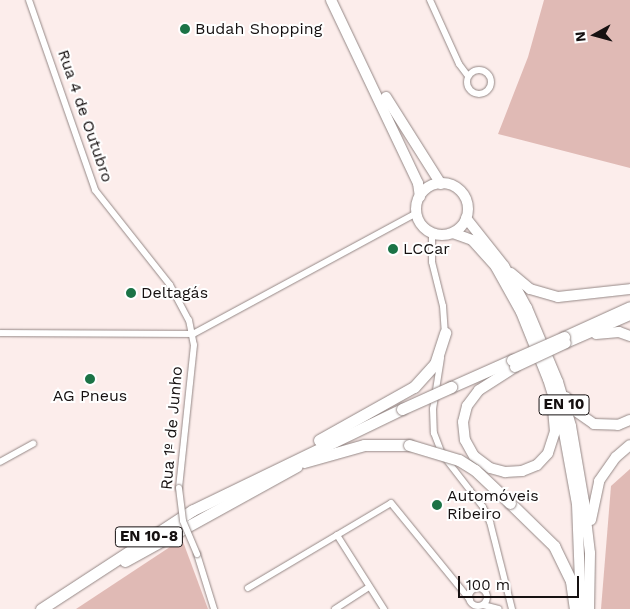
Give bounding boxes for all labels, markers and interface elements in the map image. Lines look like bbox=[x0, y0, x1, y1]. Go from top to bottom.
north arrow bbox=[570, 10, 620, 60]
place label: Budah Shopping bbox=[195, 19, 322, 39]
marker: Budah Shopping bbox=[179, 23, 191, 35]
text: N bbox=[572, 31, 589, 43]
street label: Rua 4 de Outubro bbox=[53, 47, 117, 185]
place label: LCCar bbox=[403, 239, 450, 259]
marker: LCCar bbox=[387, 243, 399, 255]
place label: Deltagás bbox=[141, 283, 208, 303]
marker: Deltagás bbox=[125, 287, 137, 299]
street label: Rua 1º de Junho bbox=[157, 365, 187, 491]
marker: AG Pneus bbox=[84, 373, 96, 385]
place label: AG Pneus bbox=[53, 386, 127, 406]
road number: EN 10 bbox=[538, 392, 590, 418]
place label: Automóveis Ribeiro bbox=[447, 486, 539, 524]
marker: Automóveis Ribeiro bbox=[431, 499, 443, 511]
road number: EN 10-8 bbox=[114, 524, 184, 550]
scale bar bbox=[460, 566, 581, 598]
text: 100 m bbox=[466, 576, 510, 594]

